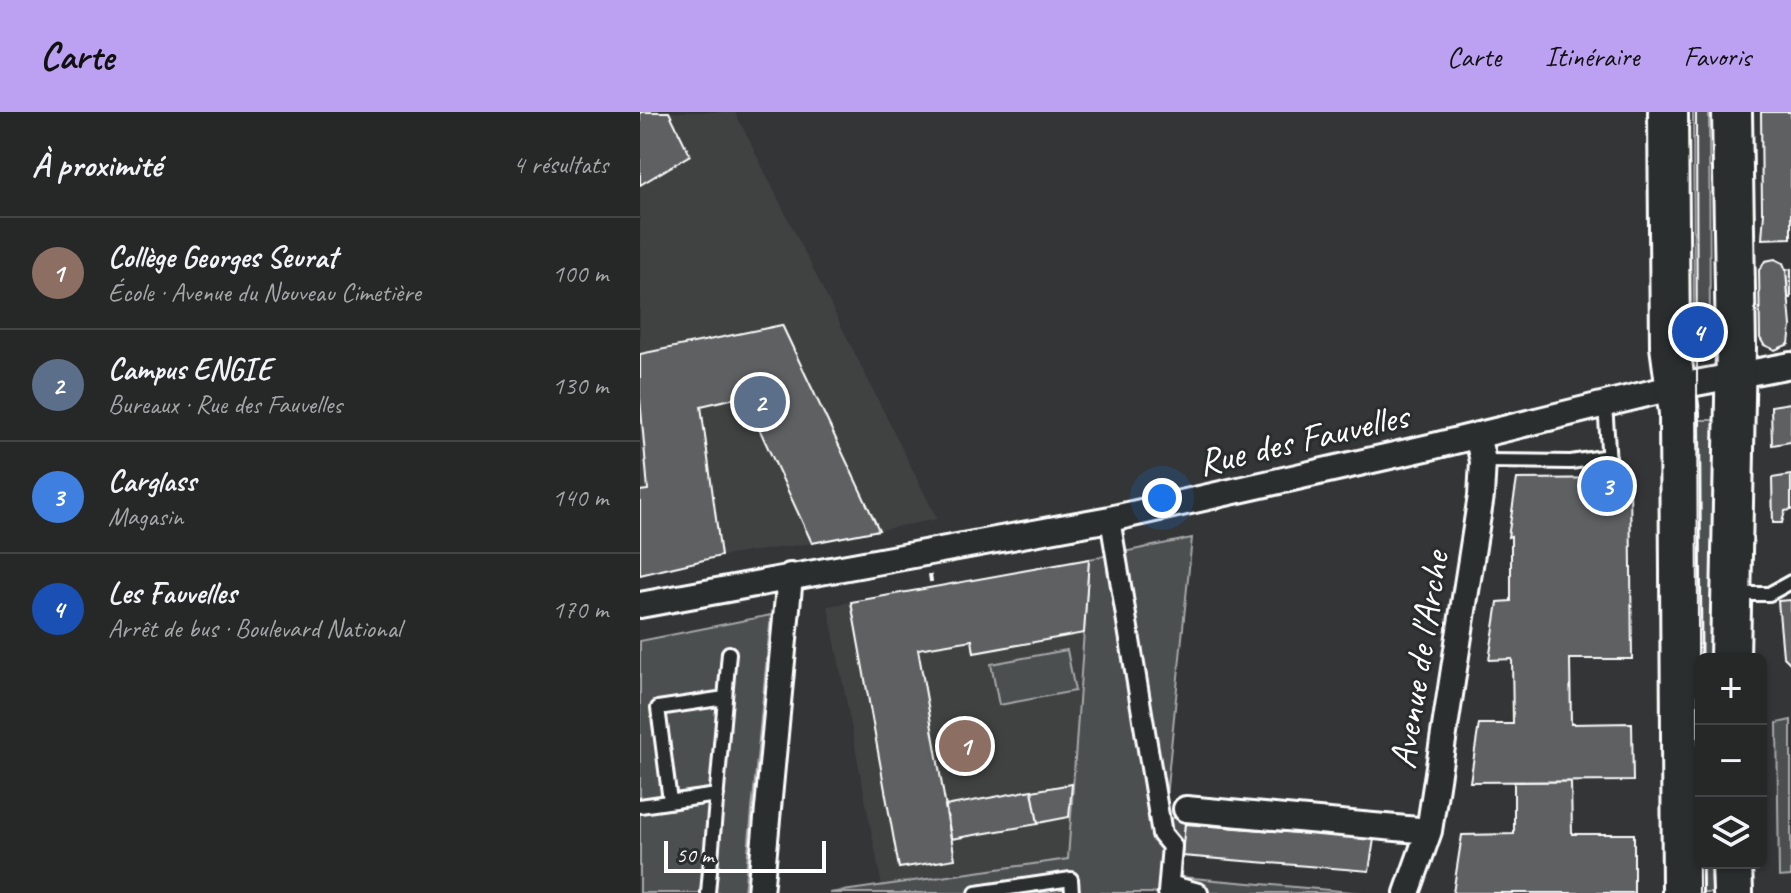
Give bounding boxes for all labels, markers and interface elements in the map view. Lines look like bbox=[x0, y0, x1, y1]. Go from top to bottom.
text: Carte bbox=[40, 33, 114, 80]
text: Carte bbox=[1447, 39, 1501, 74]
text: Itinéraire bbox=[1545, 39, 1639, 74]
text: Favoris bbox=[1683, 39, 1751, 74]
text: À proximité bbox=[32, 143, 161, 186]
text: 4 résultats bbox=[513, 148, 608, 181]
text: Collège Georges Seurat bbox=[108, 238, 337, 276]
text: 1 bbox=[52, 257, 64, 290]
text: 100 m bbox=[552, 257, 608, 290]
text: École · Avenue du Nouveau Cimetière bbox=[108, 276, 421, 309]
pin: 4 bbox=[1672, 302, 1724, 362]
text: Campus ENGIE bbox=[108, 350, 271, 388]
text: 2 bbox=[52, 369, 64, 402]
text: 130 m bbox=[552, 369, 608, 402]
pin: 2 bbox=[734, 372, 786, 432]
text: Bureaux · Rue des Fauvelles bbox=[108, 388, 342, 421]
street label: Rue des Fauvelles bbox=[1193, 391, 1416, 486]
pin: 3 bbox=[1581, 456, 1633, 516]
text: Carglass bbox=[108, 462, 196, 500]
your location bbox=[1142, 478, 1182, 518]
text: 3 bbox=[52, 481, 64, 514]
text: 140 m bbox=[552, 481, 608, 514]
text: Magasin bbox=[108, 500, 183, 533]
street label: Avenue de l'Arche bbox=[1379, 545, 1460, 772]
text: Les Fauvelles bbox=[108, 574, 236, 612]
text: 4 bbox=[52, 593, 64, 626]
text: 170 m bbox=[552, 593, 608, 626]
text: Arrêt de bus · Boulevard National bbox=[108, 612, 401, 645]
map controls bbox=[1695, 653, 1767, 869]
button: + bbox=[1695, 653, 1767, 725]
pin: 1 bbox=[939, 716, 991, 776]
button: − bbox=[1695, 725, 1767, 797]
button: layers bbox=[1695, 797, 1767, 869]
scale bar bbox=[664, 837, 826, 873]
text: 50 m bbox=[676, 841, 713, 869]

